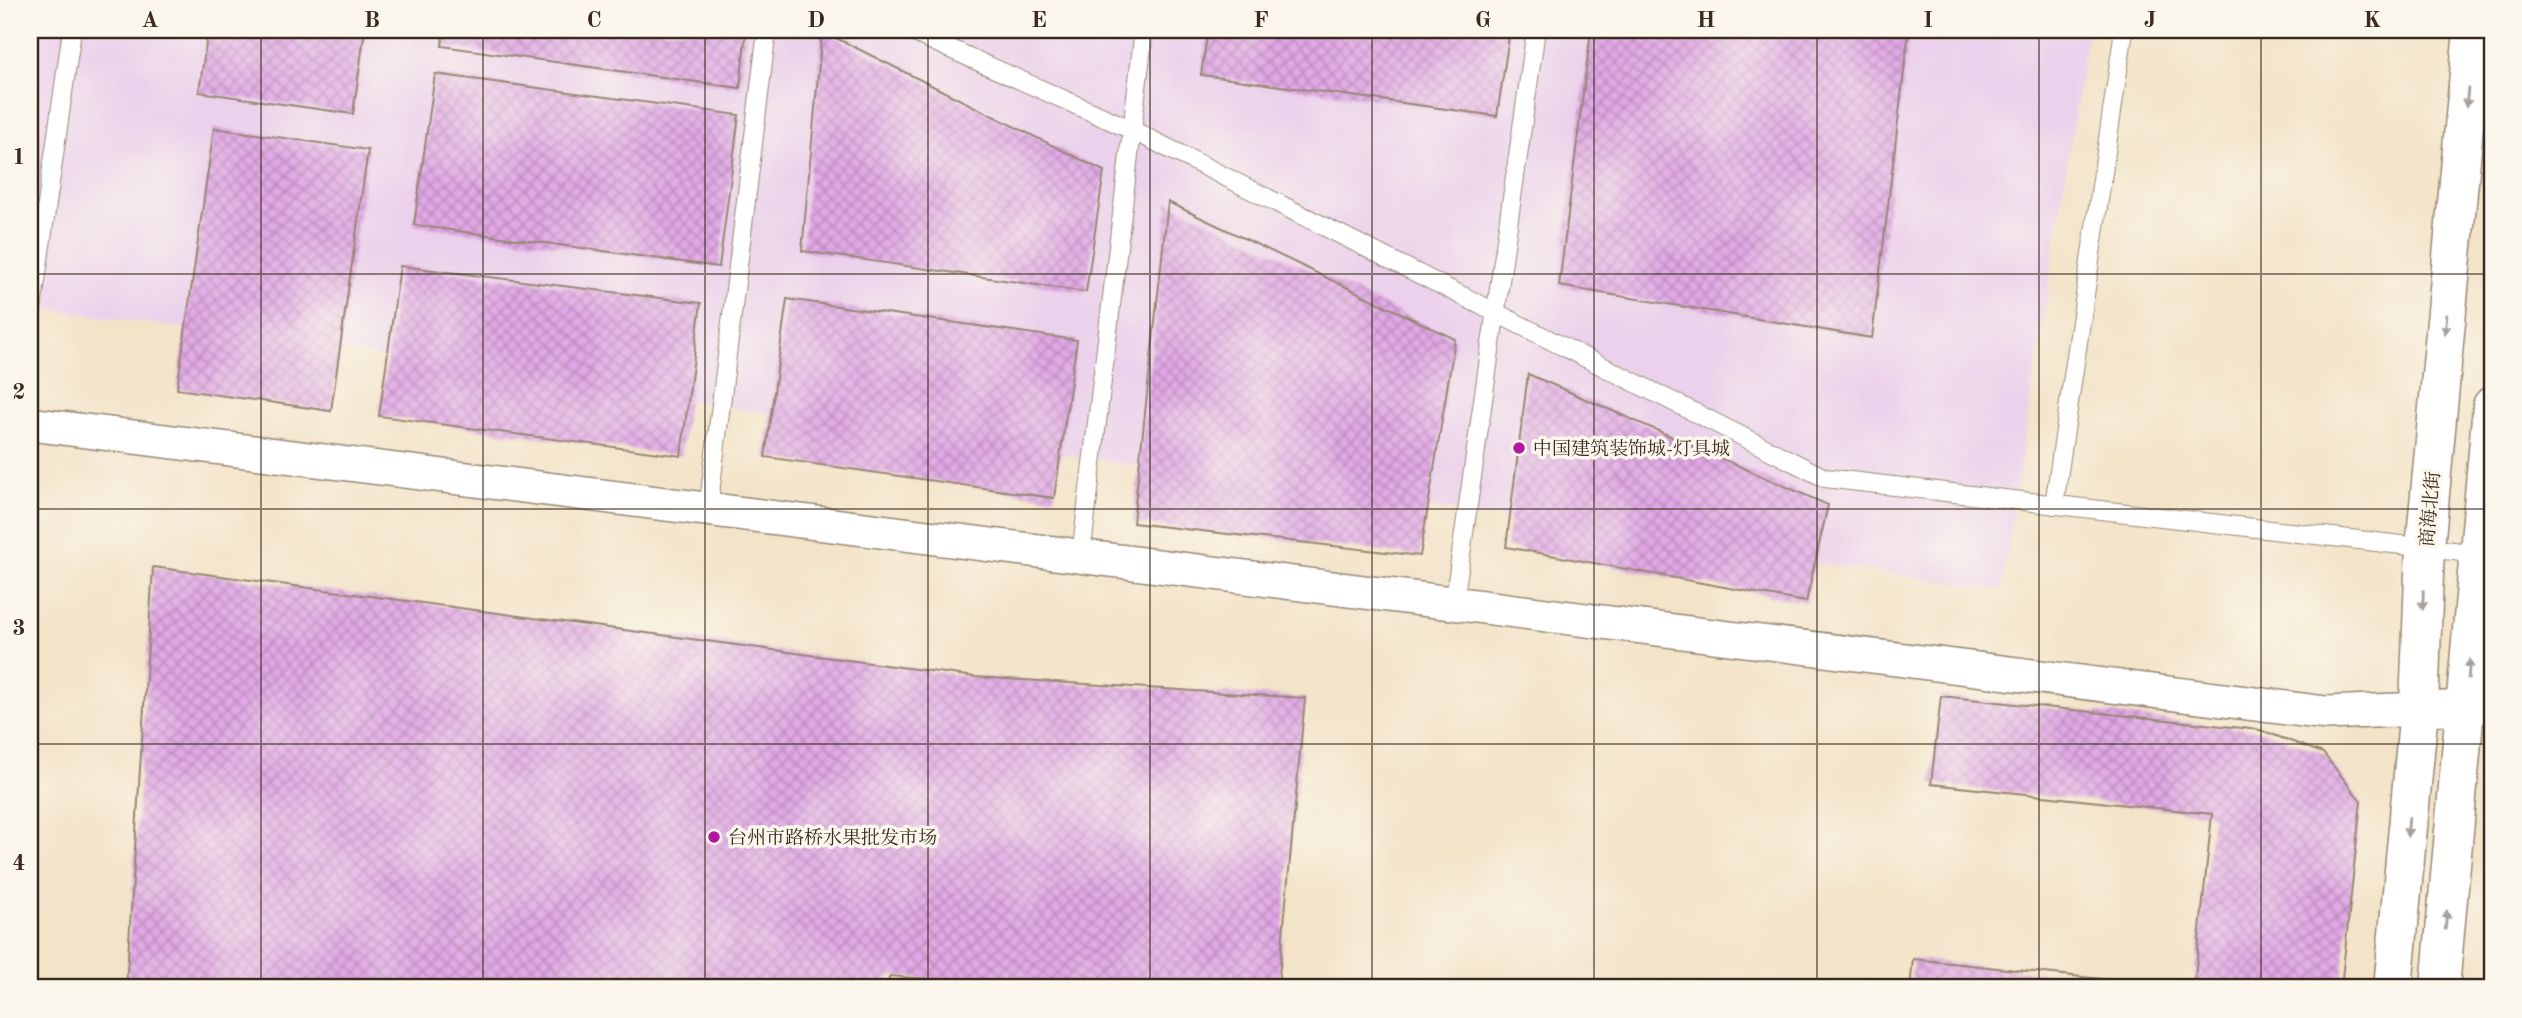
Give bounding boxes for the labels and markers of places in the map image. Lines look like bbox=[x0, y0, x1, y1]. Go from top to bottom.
place label: 中国建筑装饰城-灯具城 bbox=[1533, 438, 1730, 460]
marker: 中国建筑装饰城-灯具城 bbox=[1511, 440, 1527, 456]
place label: 台州市路桥水果批发市场 bbox=[728, 827, 937, 849]
marker: 台州市路桥水果批发市场 bbox=[706, 829, 722, 845]

